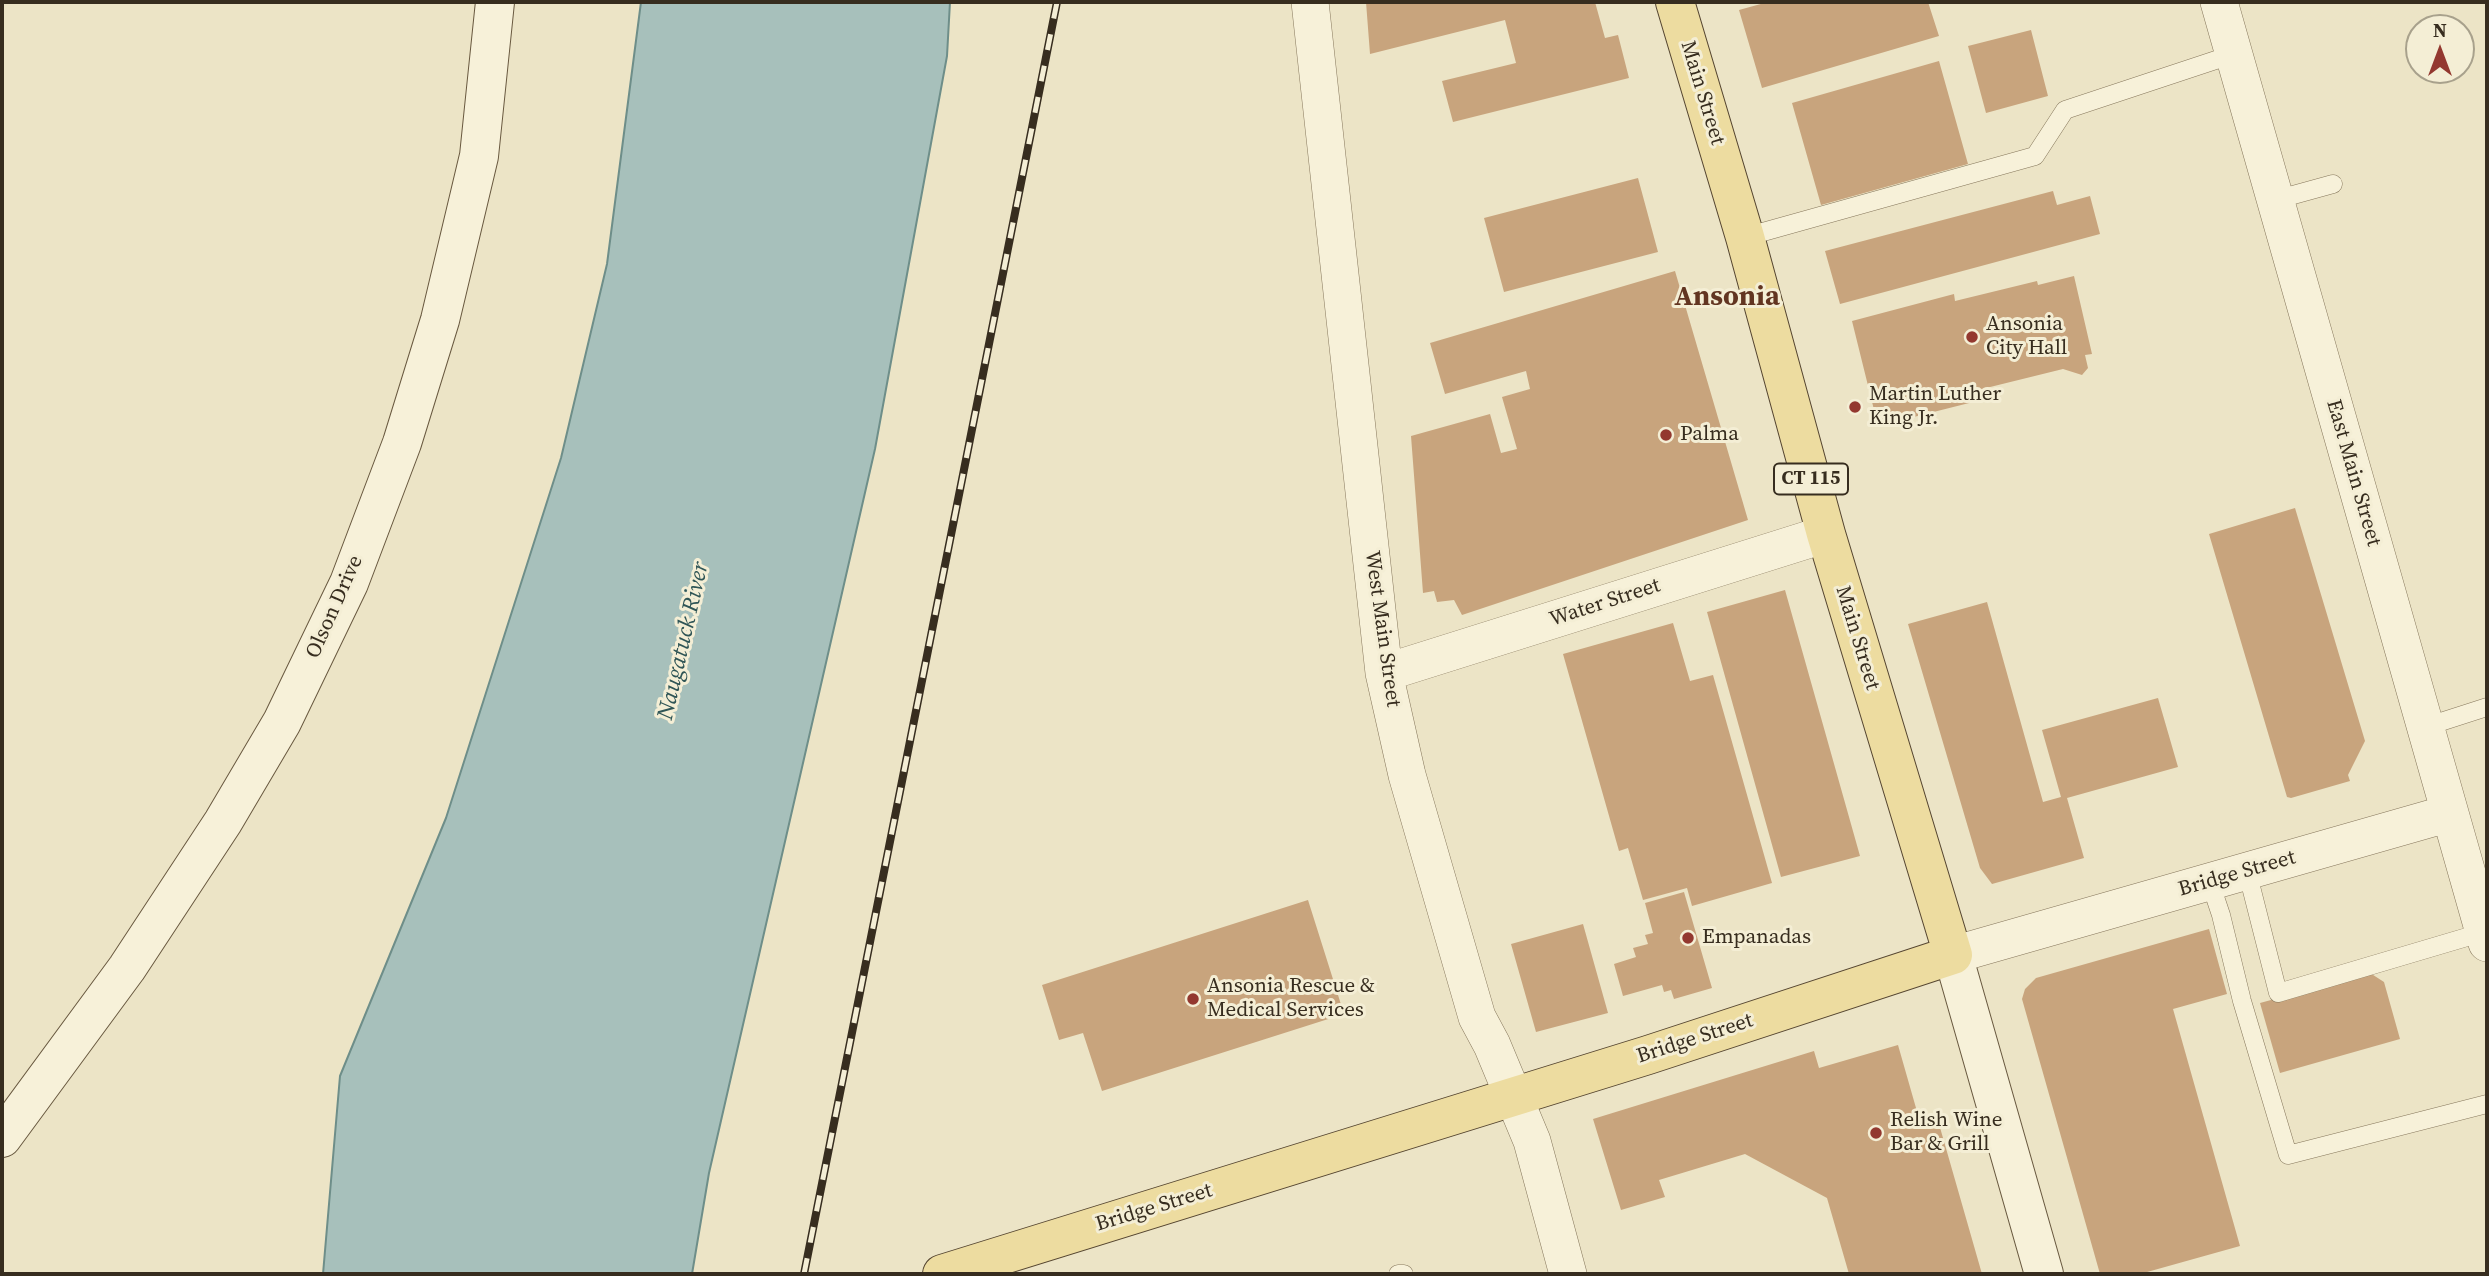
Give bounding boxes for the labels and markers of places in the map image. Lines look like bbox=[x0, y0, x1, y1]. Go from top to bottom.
place label: Ansonia City Hall bbox=[1986, 312, 2067, 362]
marker: Ansonia City Hall bbox=[1964, 329, 1980, 345]
place label: Martin Luther King Jr. bbox=[1869, 382, 2001, 432]
marker: Martin Luther King Jr. bbox=[1847, 399, 1863, 415]
place label: Palma bbox=[1680, 422, 1739, 448]
marker: Palma bbox=[1658, 427, 1674, 443]
place label: Empanadas bbox=[1702, 925, 1811, 951]
marker: Empanadas bbox=[1680, 930, 1696, 946]
place label: Ansonia Rescue & Medical Services bbox=[1207, 974, 1375, 1024]
marker: Ansonia Rescue & Medical Services bbox=[1185, 991, 1201, 1007]
place label: Relish Wine Bar & Grill bbox=[1890, 1108, 2002, 1158]
marker: Relish Wine Bar & Grill bbox=[1868, 1125, 1884, 1141]

